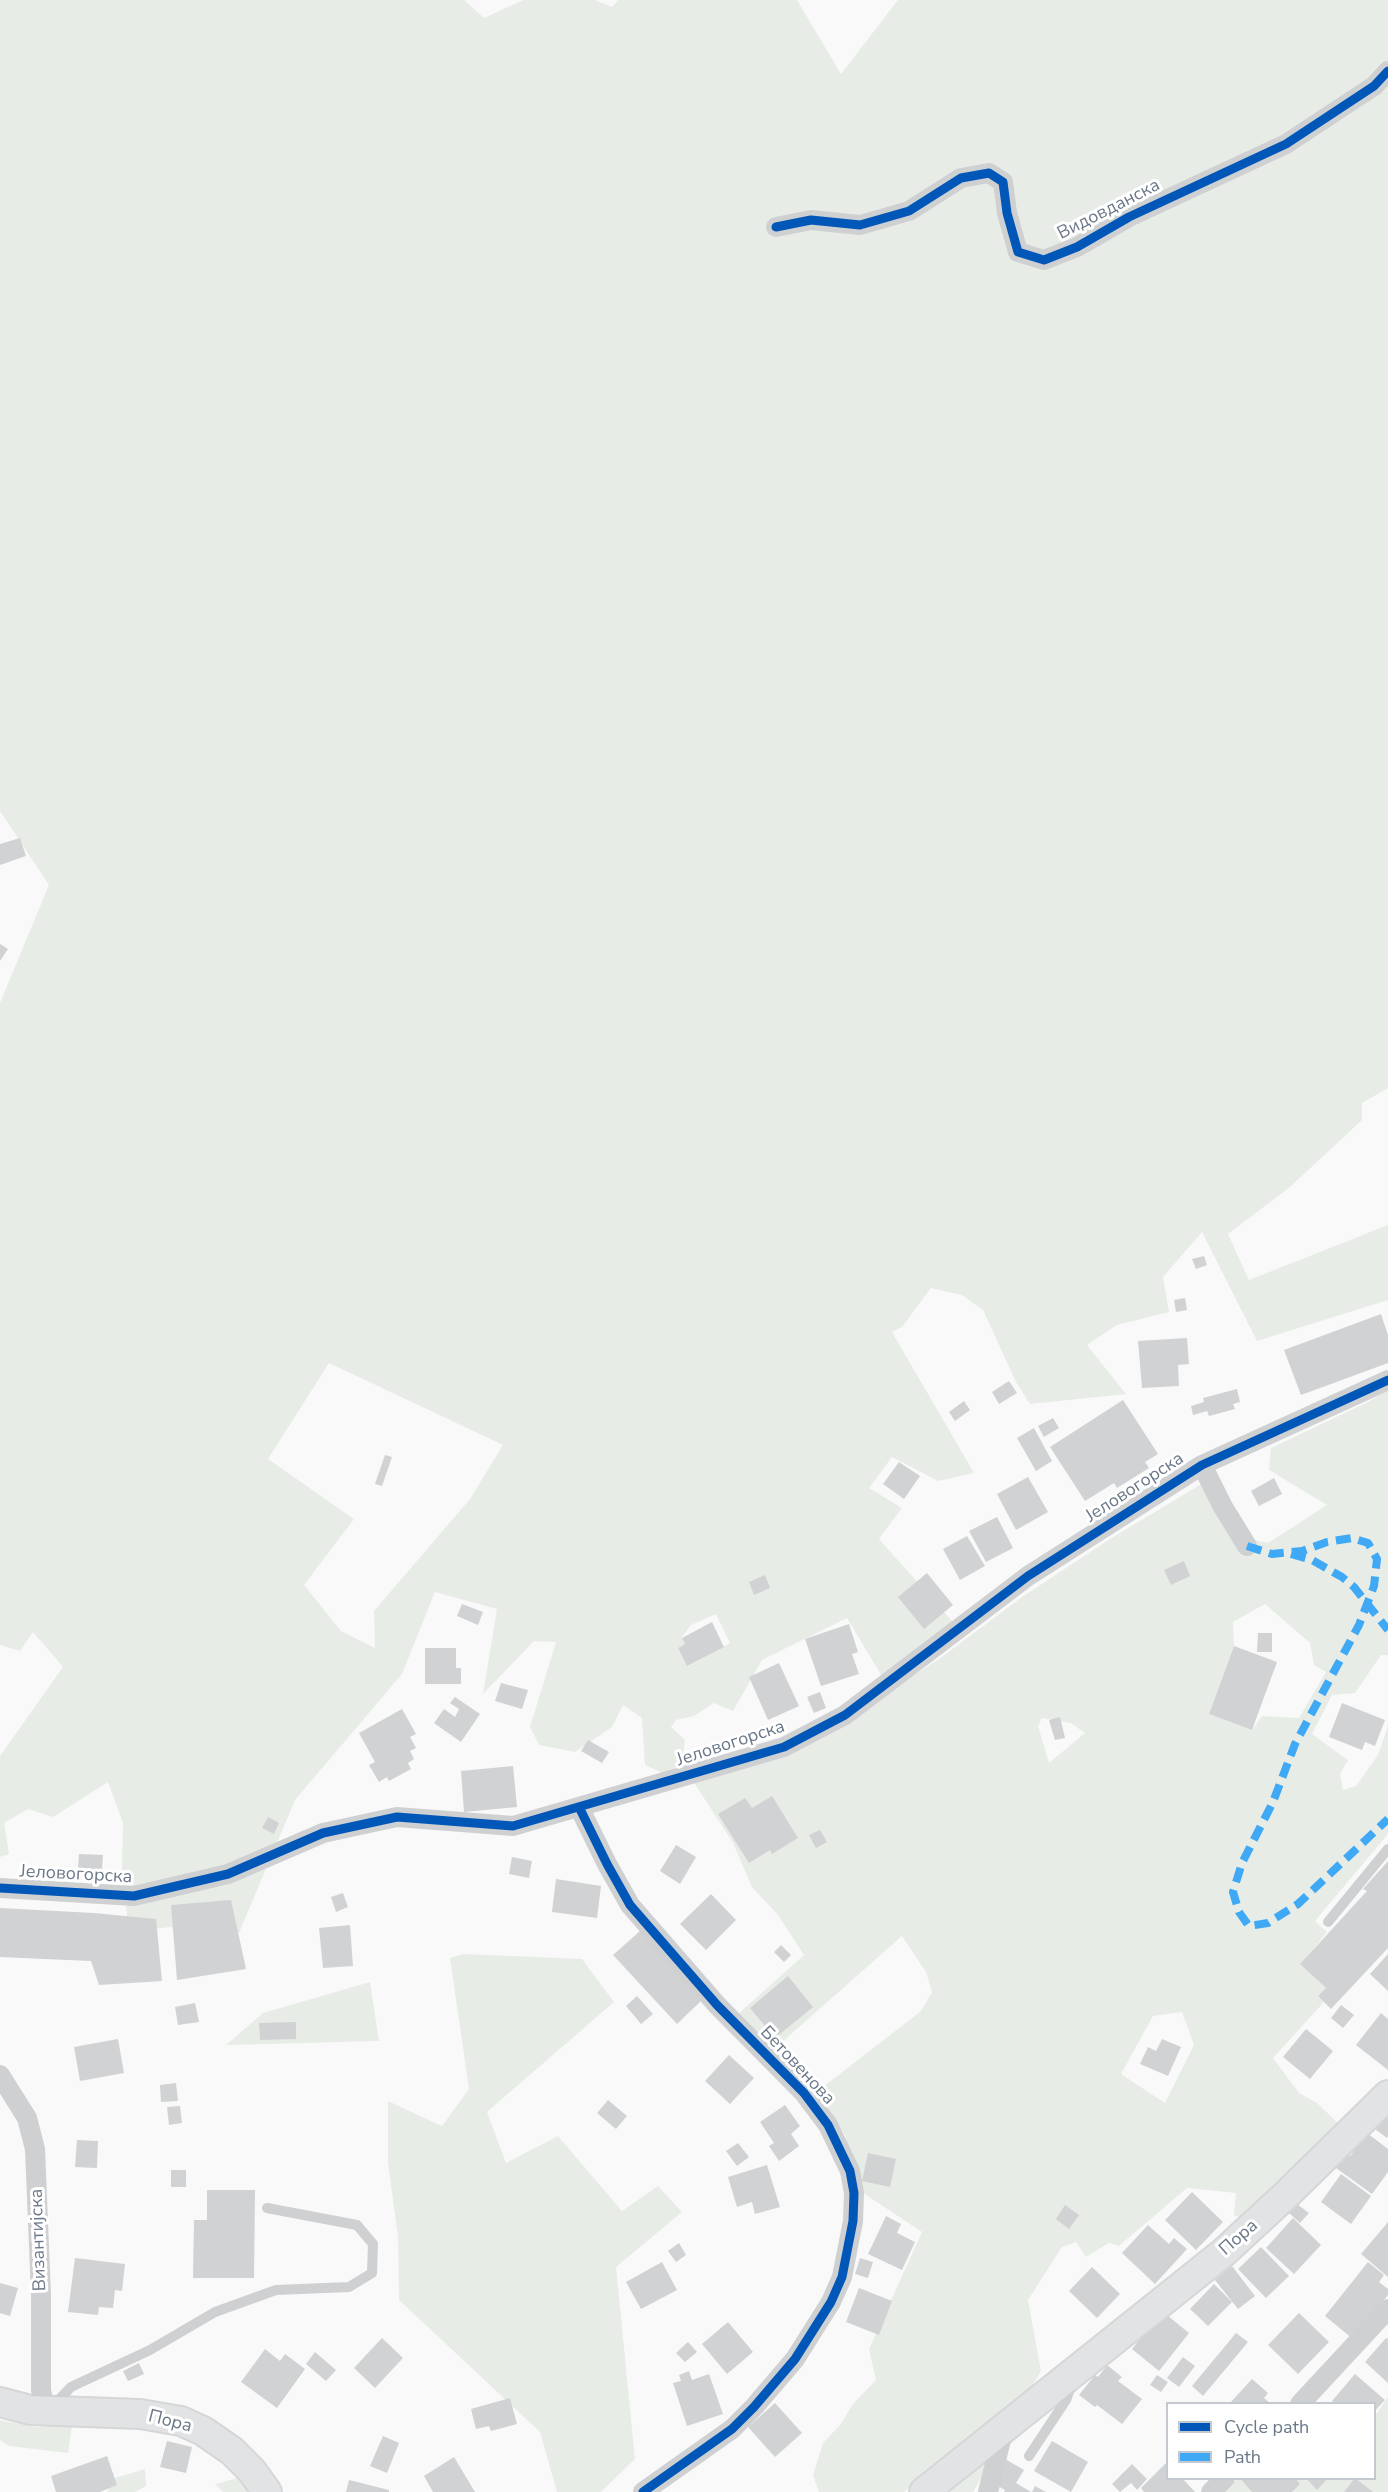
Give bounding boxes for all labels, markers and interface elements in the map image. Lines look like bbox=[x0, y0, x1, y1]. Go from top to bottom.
street label: Видовданска bbox=[1054, 175, 1164, 245]
street label: Јеловогорска bbox=[1082, 1448, 1188, 1528]
street label: Јеловогорска bbox=[674, 1716, 788, 1772]
street label: Јеловогорска bbox=[19, 1861, 133, 1889]
street label: Бетовенова bbox=[755, 2022, 839, 2110]
street label: Византијска bbox=[26, 2188, 52, 2292]
street label: Пора bbox=[1215, 2215, 1263, 2261]
legend bbox=[1166, 2402, 1376, 2480]
street label: Пора bbox=[146, 2406, 194, 2438]
text: Cycle path bbox=[1224, 2415, 1309, 2439]
text: Path bbox=[1224, 2445, 1261, 2469]

